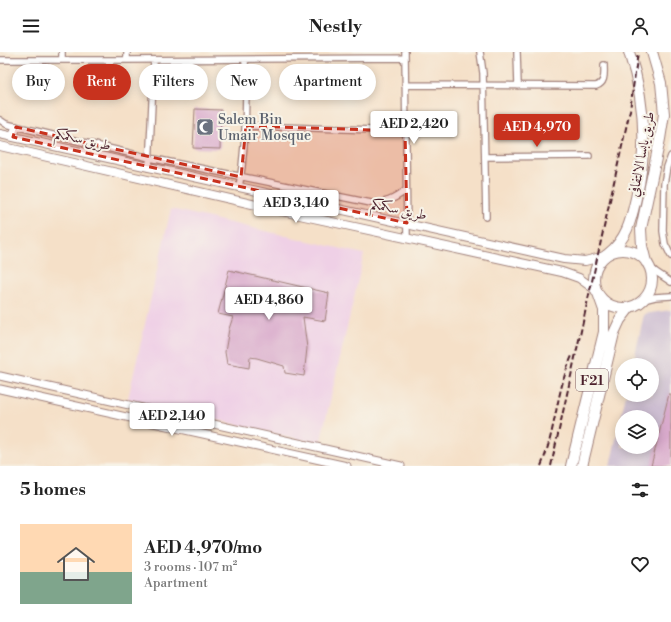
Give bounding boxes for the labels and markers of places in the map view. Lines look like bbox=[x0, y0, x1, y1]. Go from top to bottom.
place label: Salem Bin Umair Mosque bbox=[218, 111, 311, 145]
pin: AED 2,420 bbox=[368, 111, 460, 145]
pin: AED 4,970 bbox=[491, 114, 583, 148]
mosque icon: Salem Bin Umair Mosque bbox=[195, 117, 215, 137]
pin: AED 3,140 bbox=[250, 190, 342, 224]
pin: AED 4,860 bbox=[223, 287, 315, 321]
pin: AED 2,140 bbox=[126, 403, 218, 437]

